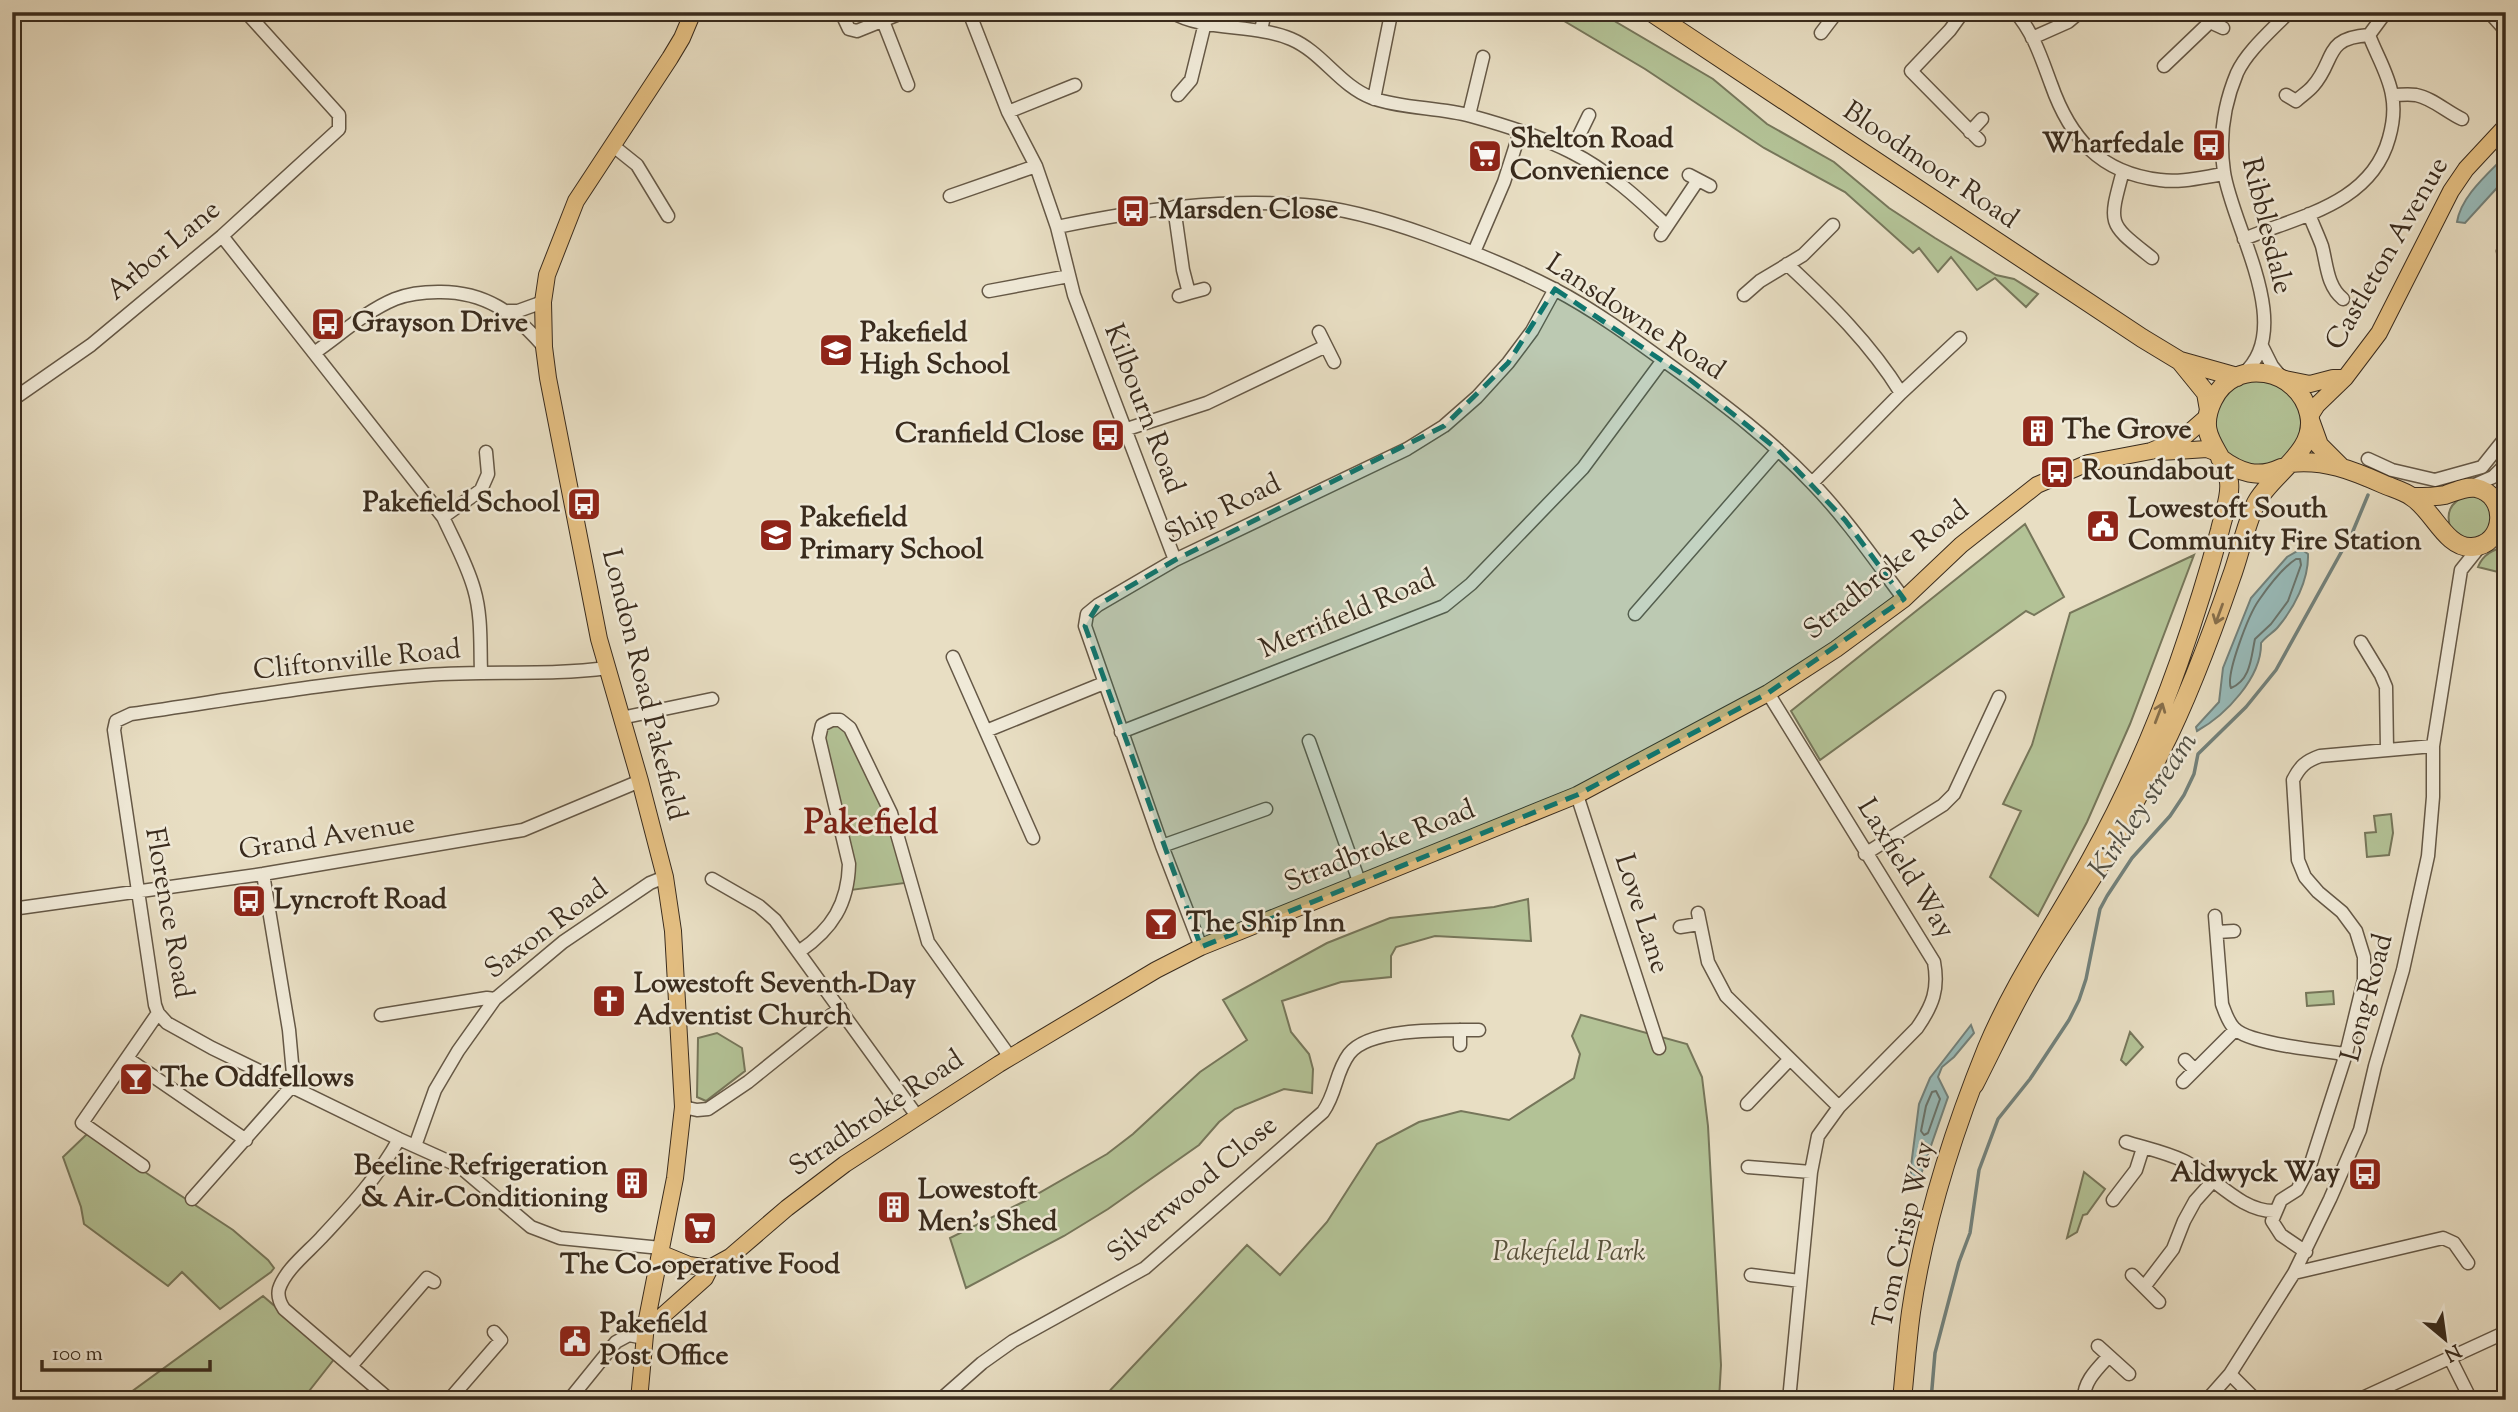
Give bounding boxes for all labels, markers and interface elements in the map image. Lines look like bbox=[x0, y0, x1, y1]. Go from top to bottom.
street label: Bloodmoor Road bbox=[1834, 92, 2026, 240]
place label: Shelton Road Convenience bbox=[1510, 120, 1674, 192]
place label: Wharfedale bbox=[2042, 125, 2184, 165]
bus stop icon: Wharfedale bbox=[2190, 126, 2228, 164]
supermarket icon: Shelton Road Convenience bbox=[1466, 137, 1504, 175]
street label: Castleton Avenue bbox=[2316, 150, 2460, 358]
street label: Ribblesdale bbox=[2230, 154, 2302, 298]
street label: Arbor Lane bbox=[98, 191, 230, 311]
place label: Marsden Close bbox=[1158, 191, 1338, 231]
bus stop icon: Marsden Close bbox=[1114, 192, 1152, 230]
street label: Lansdowne Road bbox=[1537, 245, 1733, 391]
place label: Grayson Drive bbox=[352, 304, 528, 344]
bus stop icon: Grayson Drive bbox=[309, 305, 347, 343]
place label: Pakefield High School bbox=[860, 314, 1010, 386]
street label: Kilbourn Road bbox=[1092, 318, 1194, 500]
school or university icon: Pakefield High School bbox=[817, 331, 855, 369]
place label: The Grove bbox=[2062, 411, 2192, 451]
building icon: The Grove bbox=[2019, 412, 2057, 450]
place label: Cranfield Close bbox=[895, 415, 1084, 455]
bus stop icon: Cranfield Close bbox=[1089, 416, 1127, 454]
place label: Roundabout bbox=[2082, 452, 2234, 492]
bus stop icon: Roundabout bbox=[2038, 453, 2076, 491]
street label: Ship Road bbox=[1158, 464, 1288, 555]
place label: Pakefield School bbox=[363, 484, 560, 524]
bus stop icon: Pakefield School bbox=[565, 485, 603, 523]
place label: Lowestoft South Community Fire Station bbox=[2128, 490, 2422, 562]
street label: Stradbroke Road bbox=[1796, 491, 1979, 650]
place label: Pakefield Primary School bbox=[800, 499, 984, 571]
public building icon: Lowestoft South Community Fire Station bbox=[2084, 507, 2122, 545]
school or university icon: Pakefield Primary School bbox=[757, 516, 795, 554]
street label: London Road Pakefield bbox=[590, 545, 696, 825]
street label: Merrifield Road bbox=[1254, 560, 1442, 670]
one-way arrow bbox=[2211, 603, 2224, 625]
street label: Cliftonville Road bbox=[251, 630, 463, 692]
one-way arrow bbox=[2154, 703, 2167, 725]
water label: Kirkley stream bbox=[2079, 724, 2209, 888]
street label: Stradbroke Road bbox=[1278, 790, 1482, 904]
street label: Laxfield Way bbox=[1846, 791, 1964, 947]
district label: Pakefield bbox=[804, 799, 938, 850]
street label: Grand Avenue bbox=[236, 804, 418, 872]
street label: Florence Road bbox=[133, 824, 203, 1002]
street label: Love Lane bbox=[1603, 849, 1679, 979]
street label: Saxon Road bbox=[477, 870, 617, 990]
place label: Lyncroft Road bbox=[274, 881, 447, 921]
bus stop icon: Lyncroft Road bbox=[230, 882, 268, 920]
place label: The Ship Inn bbox=[1186, 904, 1346, 944]
bar icon: The Ship Inn bbox=[1142, 905, 1180, 943]
street label: Long Road bbox=[2332, 929, 2404, 1066]
place label: Lowestoft Seventh-Day Adventist Church bbox=[634, 965, 916, 1037]
church icon: Lowestoft Seventh-Day Adventist Church bbox=[590, 982, 628, 1020]
street label: Stradbroke Road bbox=[782, 1041, 972, 1187]
place label: The Oddfellows bbox=[160, 1059, 354, 1099]
bar icon: The Oddfellows bbox=[117, 1060, 155, 1098]
street label: Silverwood Close bbox=[1099, 1107, 1287, 1273]
street label: Tom Crisp Way bbox=[1864, 1138, 1946, 1332]
place label: Beeline Refrigeration & Air-Conditioning bbox=[354, 1147, 608, 1219]
place label: Aldwyck Way bbox=[2170, 1154, 2340, 1194]
bus stop icon: Aldwyck Way bbox=[2346, 1155, 2384, 1193]
building icon: Beeline Refrigeration & Air-Conditioning bbox=[613, 1164, 651, 1202]
place label: Lowestoft Men's Shed bbox=[918, 1171, 1058, 1243]
building icon: Lowestoft Men's Shed bbox=[875, 1188, 913, 1226]
supermarket icon: The Co-operative Food bbox=[681, 1209, 719, 1247]
park label: Pakefield Park bbox=[1492, 1233, 1646, 1273]
place label: The Co-operative Food bbox=[560, 1246, 840, 1286]
north arrow bbox=[2410, 1304, 2480, 1374]
place label: Pakefield Post Office bbox=[600, 1305, 729, 1377]
public building icon: Pakefield Post Office bbox=[556, 1322, 594, 1360]
scale bar bbox=[42, 1328, 210, 1372]
text: N bbox=[2439, 1336, 2465, 1367]
text: 100 m bbox=[52, 1340, 103, 1370]

